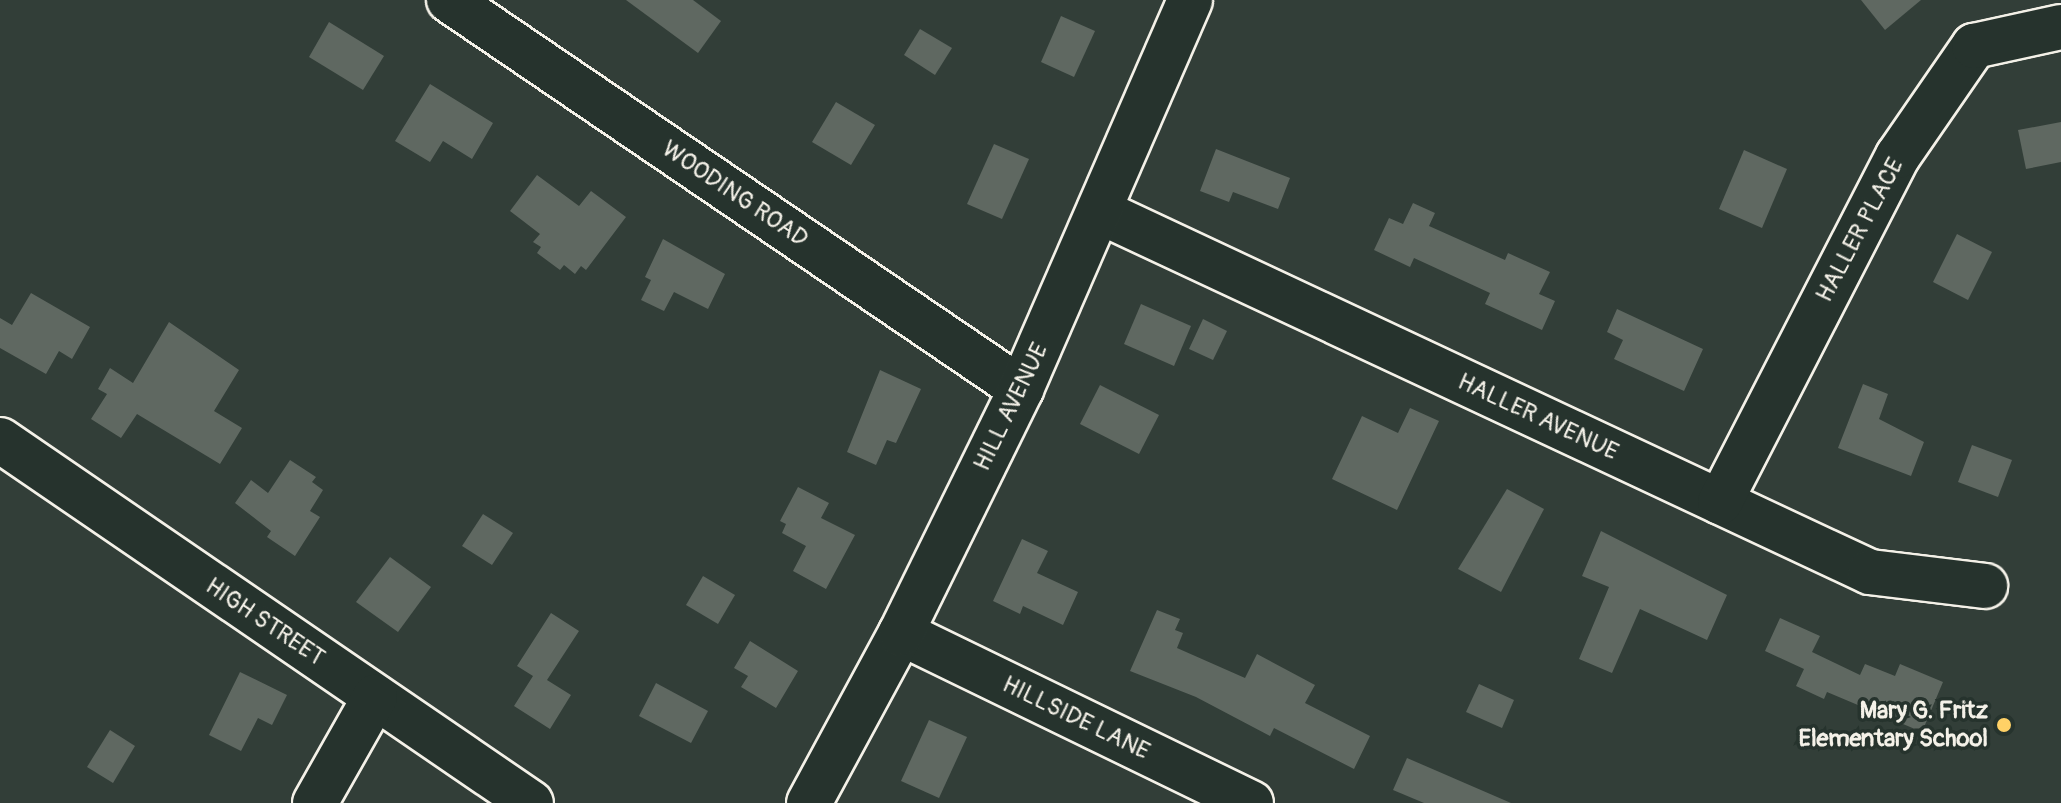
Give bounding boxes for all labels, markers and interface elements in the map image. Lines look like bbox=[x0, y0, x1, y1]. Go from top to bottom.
street label: WOODING ROAD bbox=[657, 135, 813, 253]
street label: HALLER PLACE bbox=[1810, 153, 1910, 307]
street label: HILL AVENUE bbox=[968, 338, 1054, 476]
street label: HALLER AVENUE bbox=[1453, 367, 1623, 467]
street label: HIGH STREET bbox=[200, 572, 330, 672]
street label: HILLSIDE LANE bbox=[998, 670, 1154, 766]
place label: Mary G. Fritz Elementary School bbox=[1798, 697, 1988, 753]
marker: Mary G. Fritz Elementary School bbox=[1995, 716, 2013, 734]

